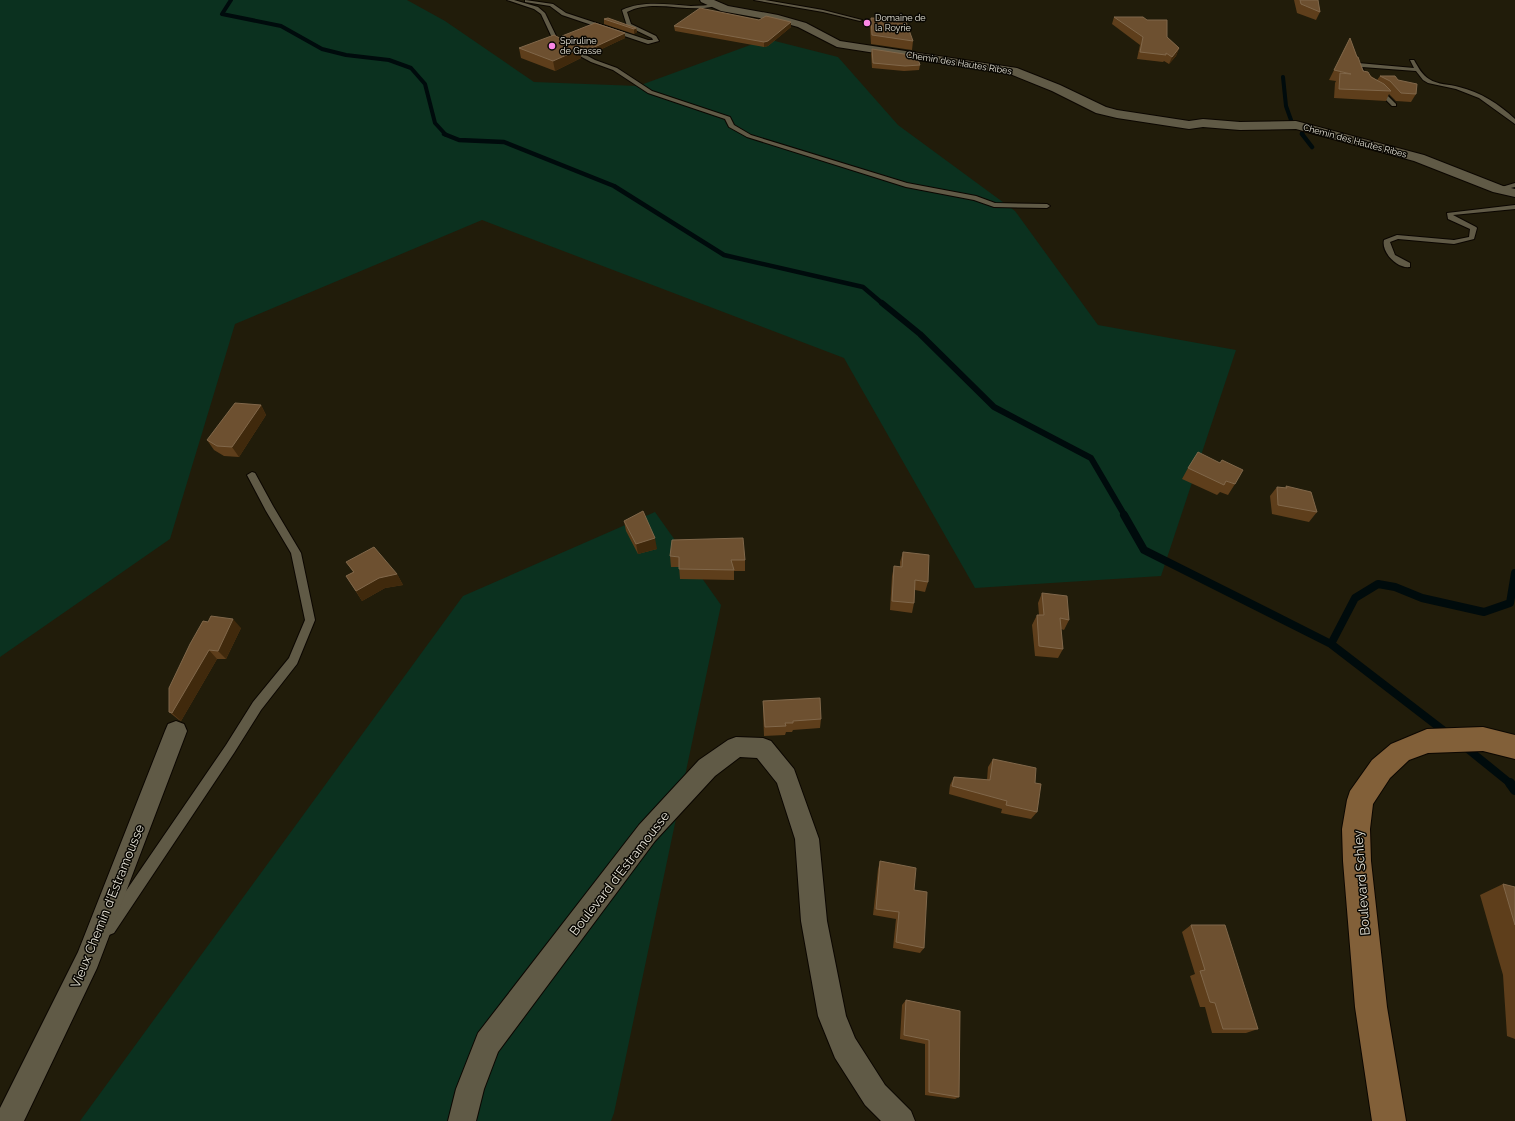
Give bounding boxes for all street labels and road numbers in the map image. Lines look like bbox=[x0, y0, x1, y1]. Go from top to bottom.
street label: Chemin des Hautes Ribes bbox=[906, 50, 1013, 76]
street label: Chemin des Hautes Ribes bbox=[1302, 122, 1408, 160]
street label: Boulevard d'Estramousse bbox=[566, 808, 673, 938]
street label: Vieux Chemin d'Estramousse bbox=[68, 822, 147, 990]
street label: Boulevard Schley bbox=[1350, 830, 1373, 936]

